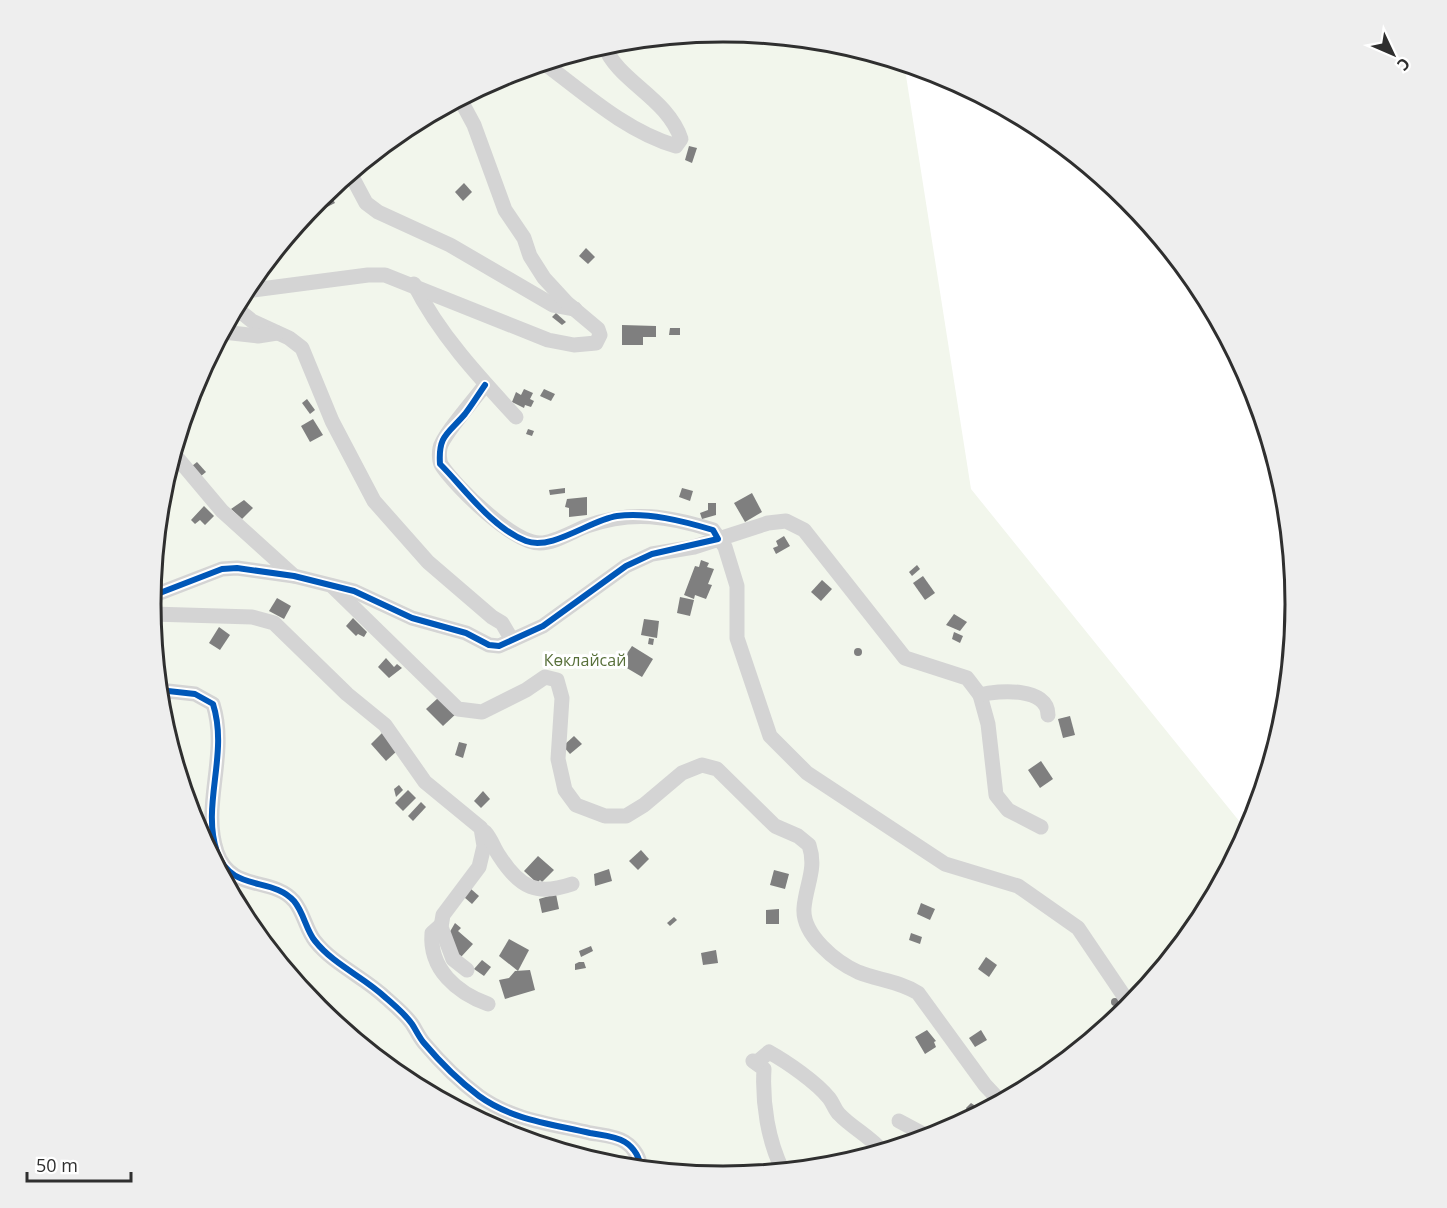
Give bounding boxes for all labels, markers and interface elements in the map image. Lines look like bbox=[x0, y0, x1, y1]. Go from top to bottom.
north arrow bbox=[1363, 24, 1423, 84]
text: С bbox=[1392, 53, 1415, 76]
park label: Көклайсай bbox=[544, 649, 626, 671]
scale bar bbox=[27, 1145, 130, 1183]
text: 50 m bbox=[36, 1153, 78, 1177]

